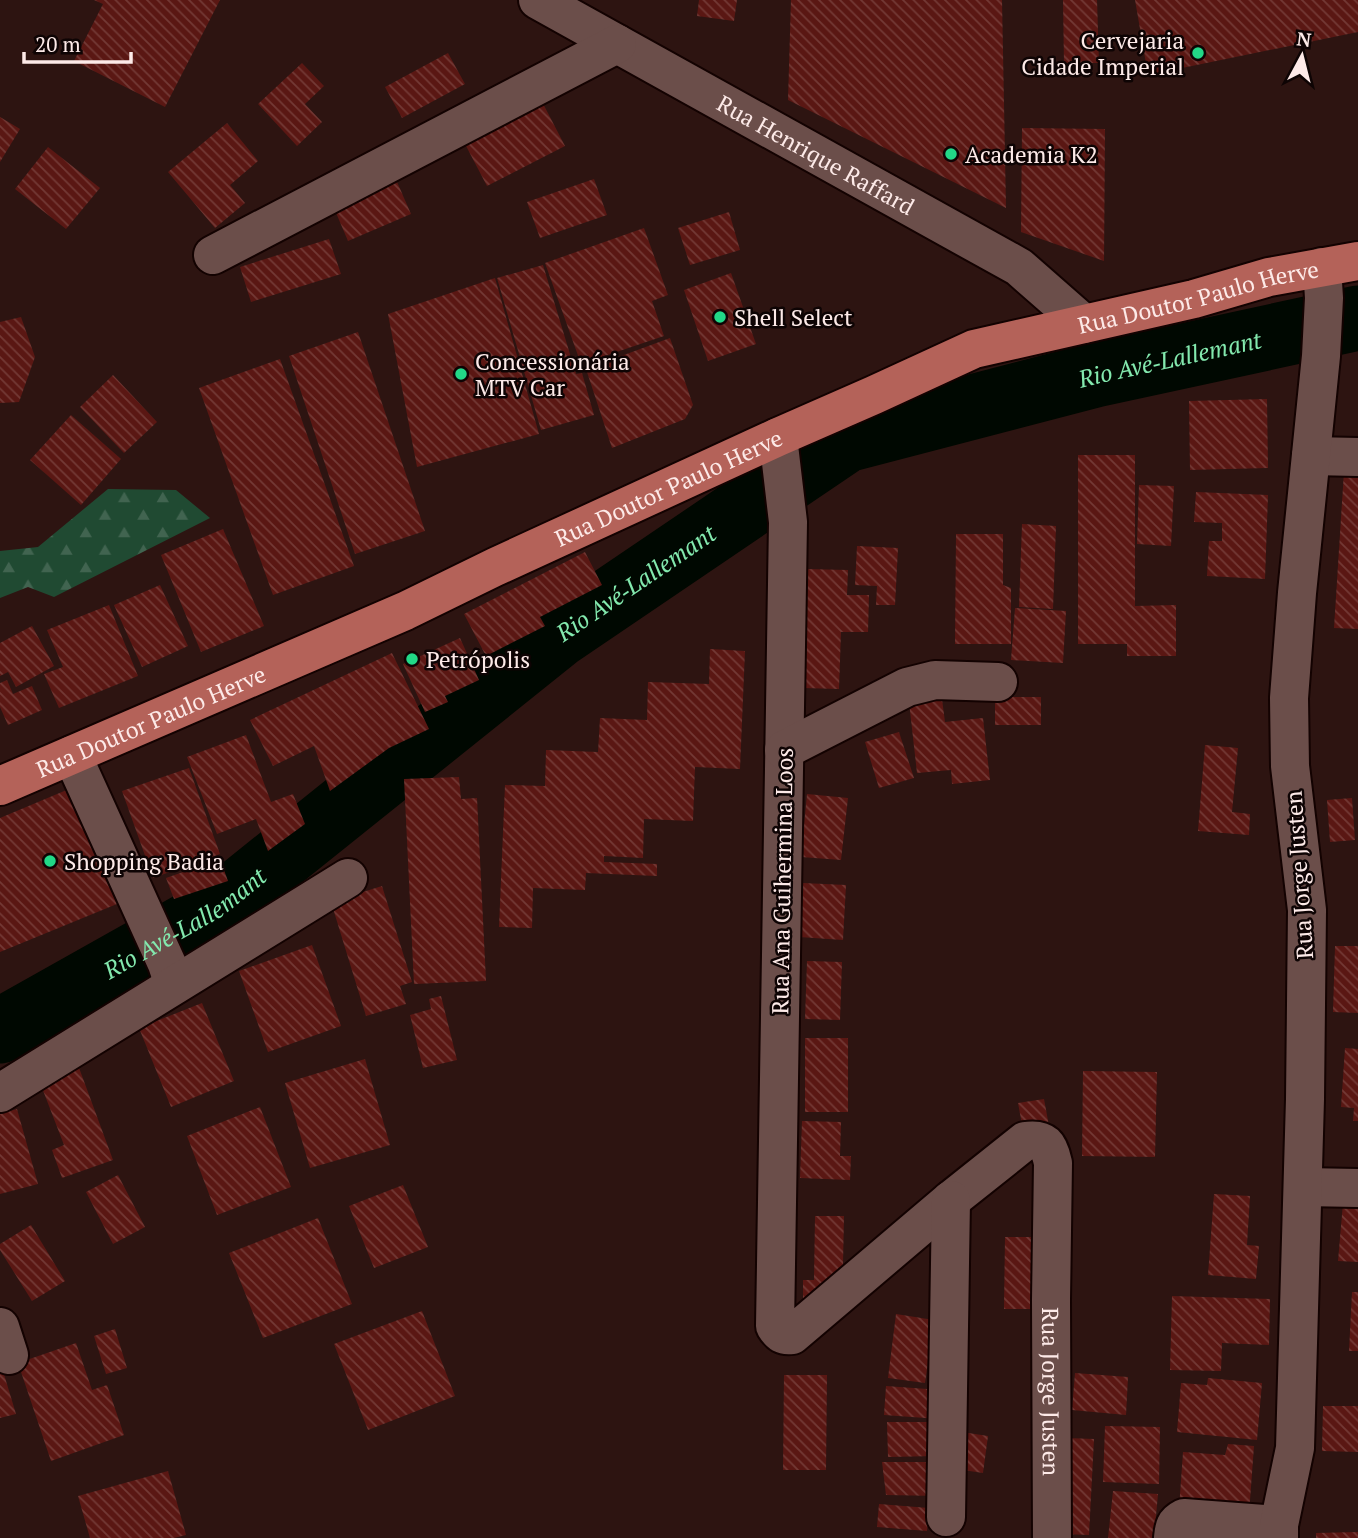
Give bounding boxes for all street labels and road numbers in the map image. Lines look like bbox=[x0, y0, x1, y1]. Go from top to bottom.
street label: Rua Henrique Raffard bbox=[712, 87, 920, 222]
street label: Rua Doutor Paulo Herve bbox=[1075, 253, 1321, 340]
street label: Rua Doutor Paulo Herve bbox=[549, 422, 787, 553]
street label: Rua Doutor Paulo Herve bbox=[31, 658, 270, 784]
street label: Rua Ana Guihermina Loos bbox=[764, 747, 800, 1015]
street label: Rua Jorge Justen bbox=[1278, 790, 1320, 960]
street label: Rua Jorge Justen bbox=[1036, 1307, 1067, 1476]

